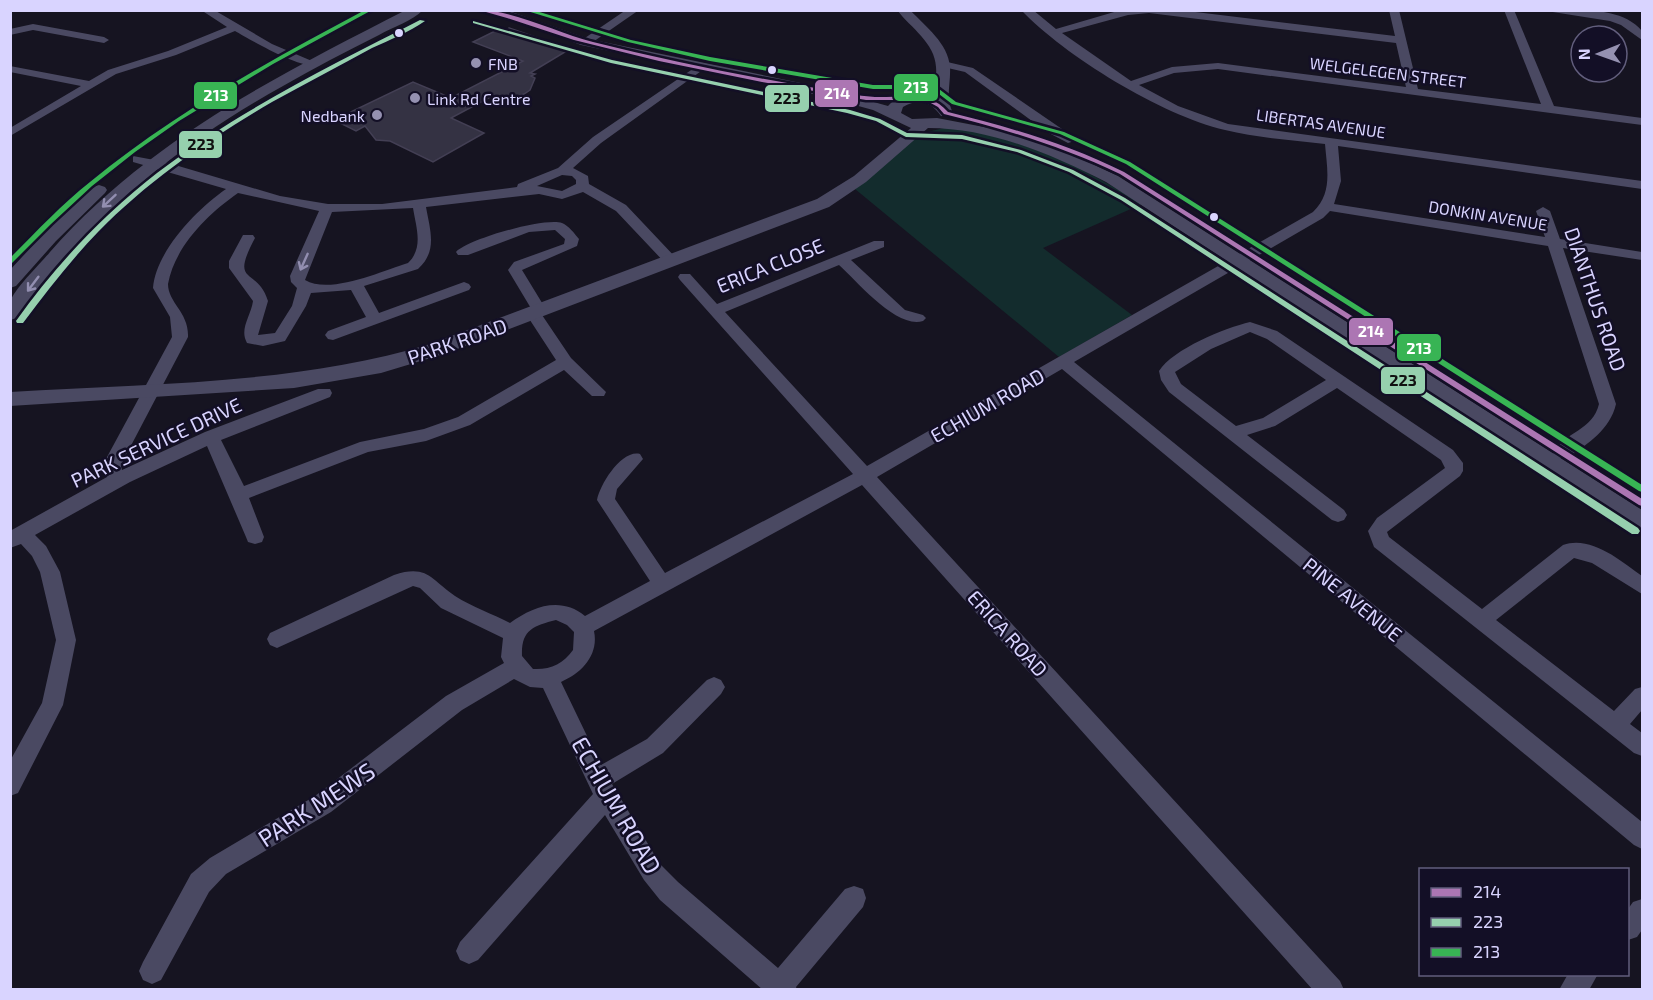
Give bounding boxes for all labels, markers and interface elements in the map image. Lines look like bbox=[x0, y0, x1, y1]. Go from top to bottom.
north arrow bbox=[1569, 24, 1629, 84]
unlabelled marker bbox=[393, 27, 405, 39]
text: N bbox=[1574, 48, 1593, 60]
street label: WELGELEGEN STREET bbox=[1309, 53, 1467, 91]
place label: FNB bbox=[488, 54, 518, 73]
marker: FNB bbox=[469, 56, 483, 70]
unlabelled marker bbox=[766, 64, 778, 76]
line badge: 213 bbox=[893, 73, 939, 102]
text: 213 bbox=[903, 77, 929, 96]
line badge: 214 bbox=[814, 79, 859, 108]
line badge: 213 bbox=[193, 81, 238, 110]
text: 214 bbox=[824, 83, 850, 102]
line badge: 223 bbox=[764, 84, 810, 113]
text: 213 bbox=[203, 85, 229, 104]
text: 223 bbox=[773, 88, 801, 107]
place label: Link Rd Centre bbox=[427, 89, 531, 108]
marker: Link Rd Centre bbox=[408, 91, 422, 105]
street label: LIBERTAS AVENUE bbox=[1255, 105, 1387, 141]
place label: Nedbank bbox=[301, 106, 365, 125]
marker: Nedbank bbox=[370, 108, 384, 122]
line badge: 223 bbox=[178, 130, 223, 159]
text: 223 bbox=[187, 134, 215, 153]
one-way arrow bbox=[102, 194, 117, 208]
street label: DONKIN AVENUE bbox=[1427, 196, 1549, 234]
unlabelled marker bbox=[1208, 211, 1220, 223]
street label: DIANTHUS ROAD bbox=[1560, 224, 1632, 374]
street label: ERICA CLOSE bbox=[713, 233, 827, 297]
one-way arrow bbox=[298, 252, 309, 270]
one-way arrow bbox=[27, 275, 40, 291]
street label: PARK ROAD bbox=[404, 313, 510, 369]
line badge: 214 bbox=[1348, 317, 1394, 346]
text: 214 bbox=[1358, 321, 1384, 340]
line badge: 213 bbox=[1396, 333, 1442, 362]
text: 213 bbox=[1406, 338, 1432, 357]
street label: ECHIUM ROAD bbox=[926, 363, 1048, 447]
line badge: 223 bbox=[1380, 366, 1426, 395]
text: 223 bbox=[1389, 370, 1417, 389]
street label: PARK SERVICE DRIVE bbox=[67, 392, 245, 492]
street label: PINE AVENUE bbox=[1299, 552, 1407, 646]
street label: ERICA ROAD bbox=[963, 585, 1053, 681]
street label: ECHIUM ROAD bbox=[566, 731, 668, 879]
street label: PARK MEWS bbox=[252, 756, 380, 852]
legend bbox=[1419, 868, 1629, 976]
text: 214 bbox=[1473, 880, 1501, 902]
text: 223 bbox=[1473, 910, 1503, 932]
text: 213 bbox=[1473, 940, 1500, 962]

